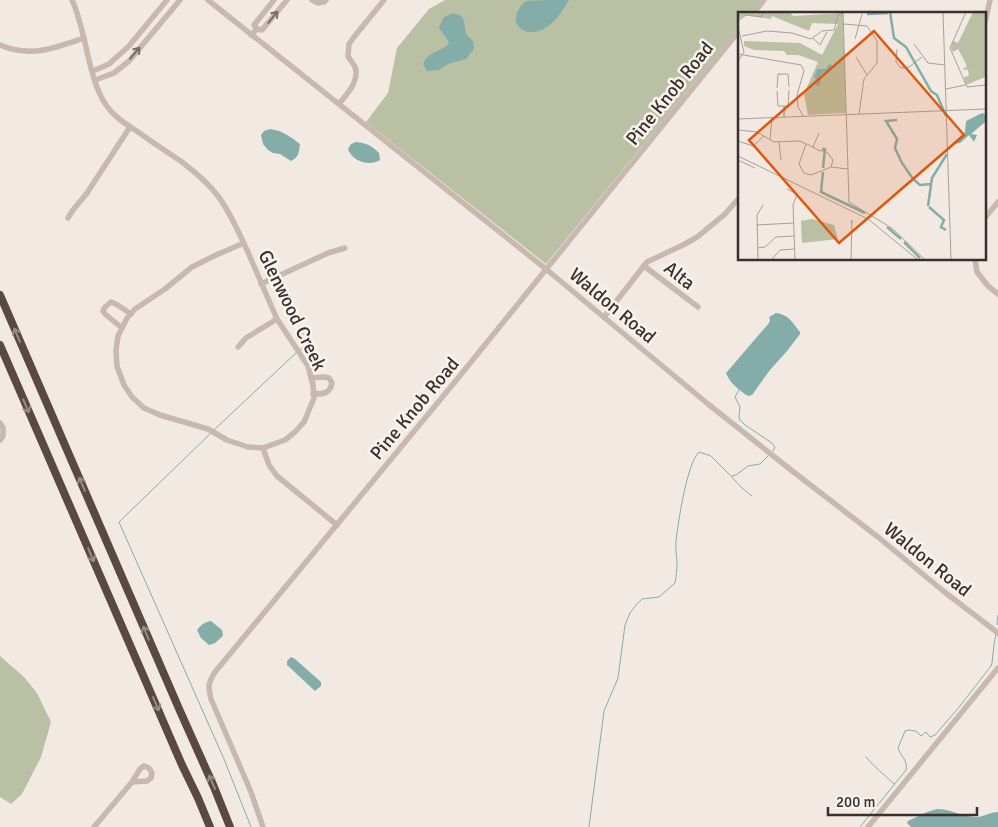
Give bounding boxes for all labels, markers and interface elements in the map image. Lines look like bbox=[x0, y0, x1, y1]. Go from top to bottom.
one-way arrow bbox=[267, 11, 278, 24]
inset map bbox=[738, 12, 986, 260]
street label: Pine Knob Road bbox=[621, 37, 719, 150]
one-way arrow bbox=[129, 47, 141, 60]
street label: Glenwood Creek bbox=[253, 246, 332, 375]
street label: Alta bbox=[659, 256, 700, 295]
street label: Waldon Road bbox=[564, 263, 661, 349]
one-way arrow bbox=[12, 328, 22, 343]
street label: Pine Knob Road bbox=[365, 353, 465, 465]
one-way arrow bbox=[22, 398, 32, 413]
one-way arrow bbox=[76, 477, 86, 492]
street label: Waldon Road bbox=[879, 517, 976, 602]
one-way arrow bbox=[87, 547, 96, 562]
one-way arrow bbox=[141, 626, 151, 641]
one-way arrow bbox=[151, 696, 161, 711]
one-way arrow bbox=[206, 775, 216, 790]
scale bar bbox=[828, 784, 977, 816]
text: 200 m bbox=[836, 793, 876, 811]

